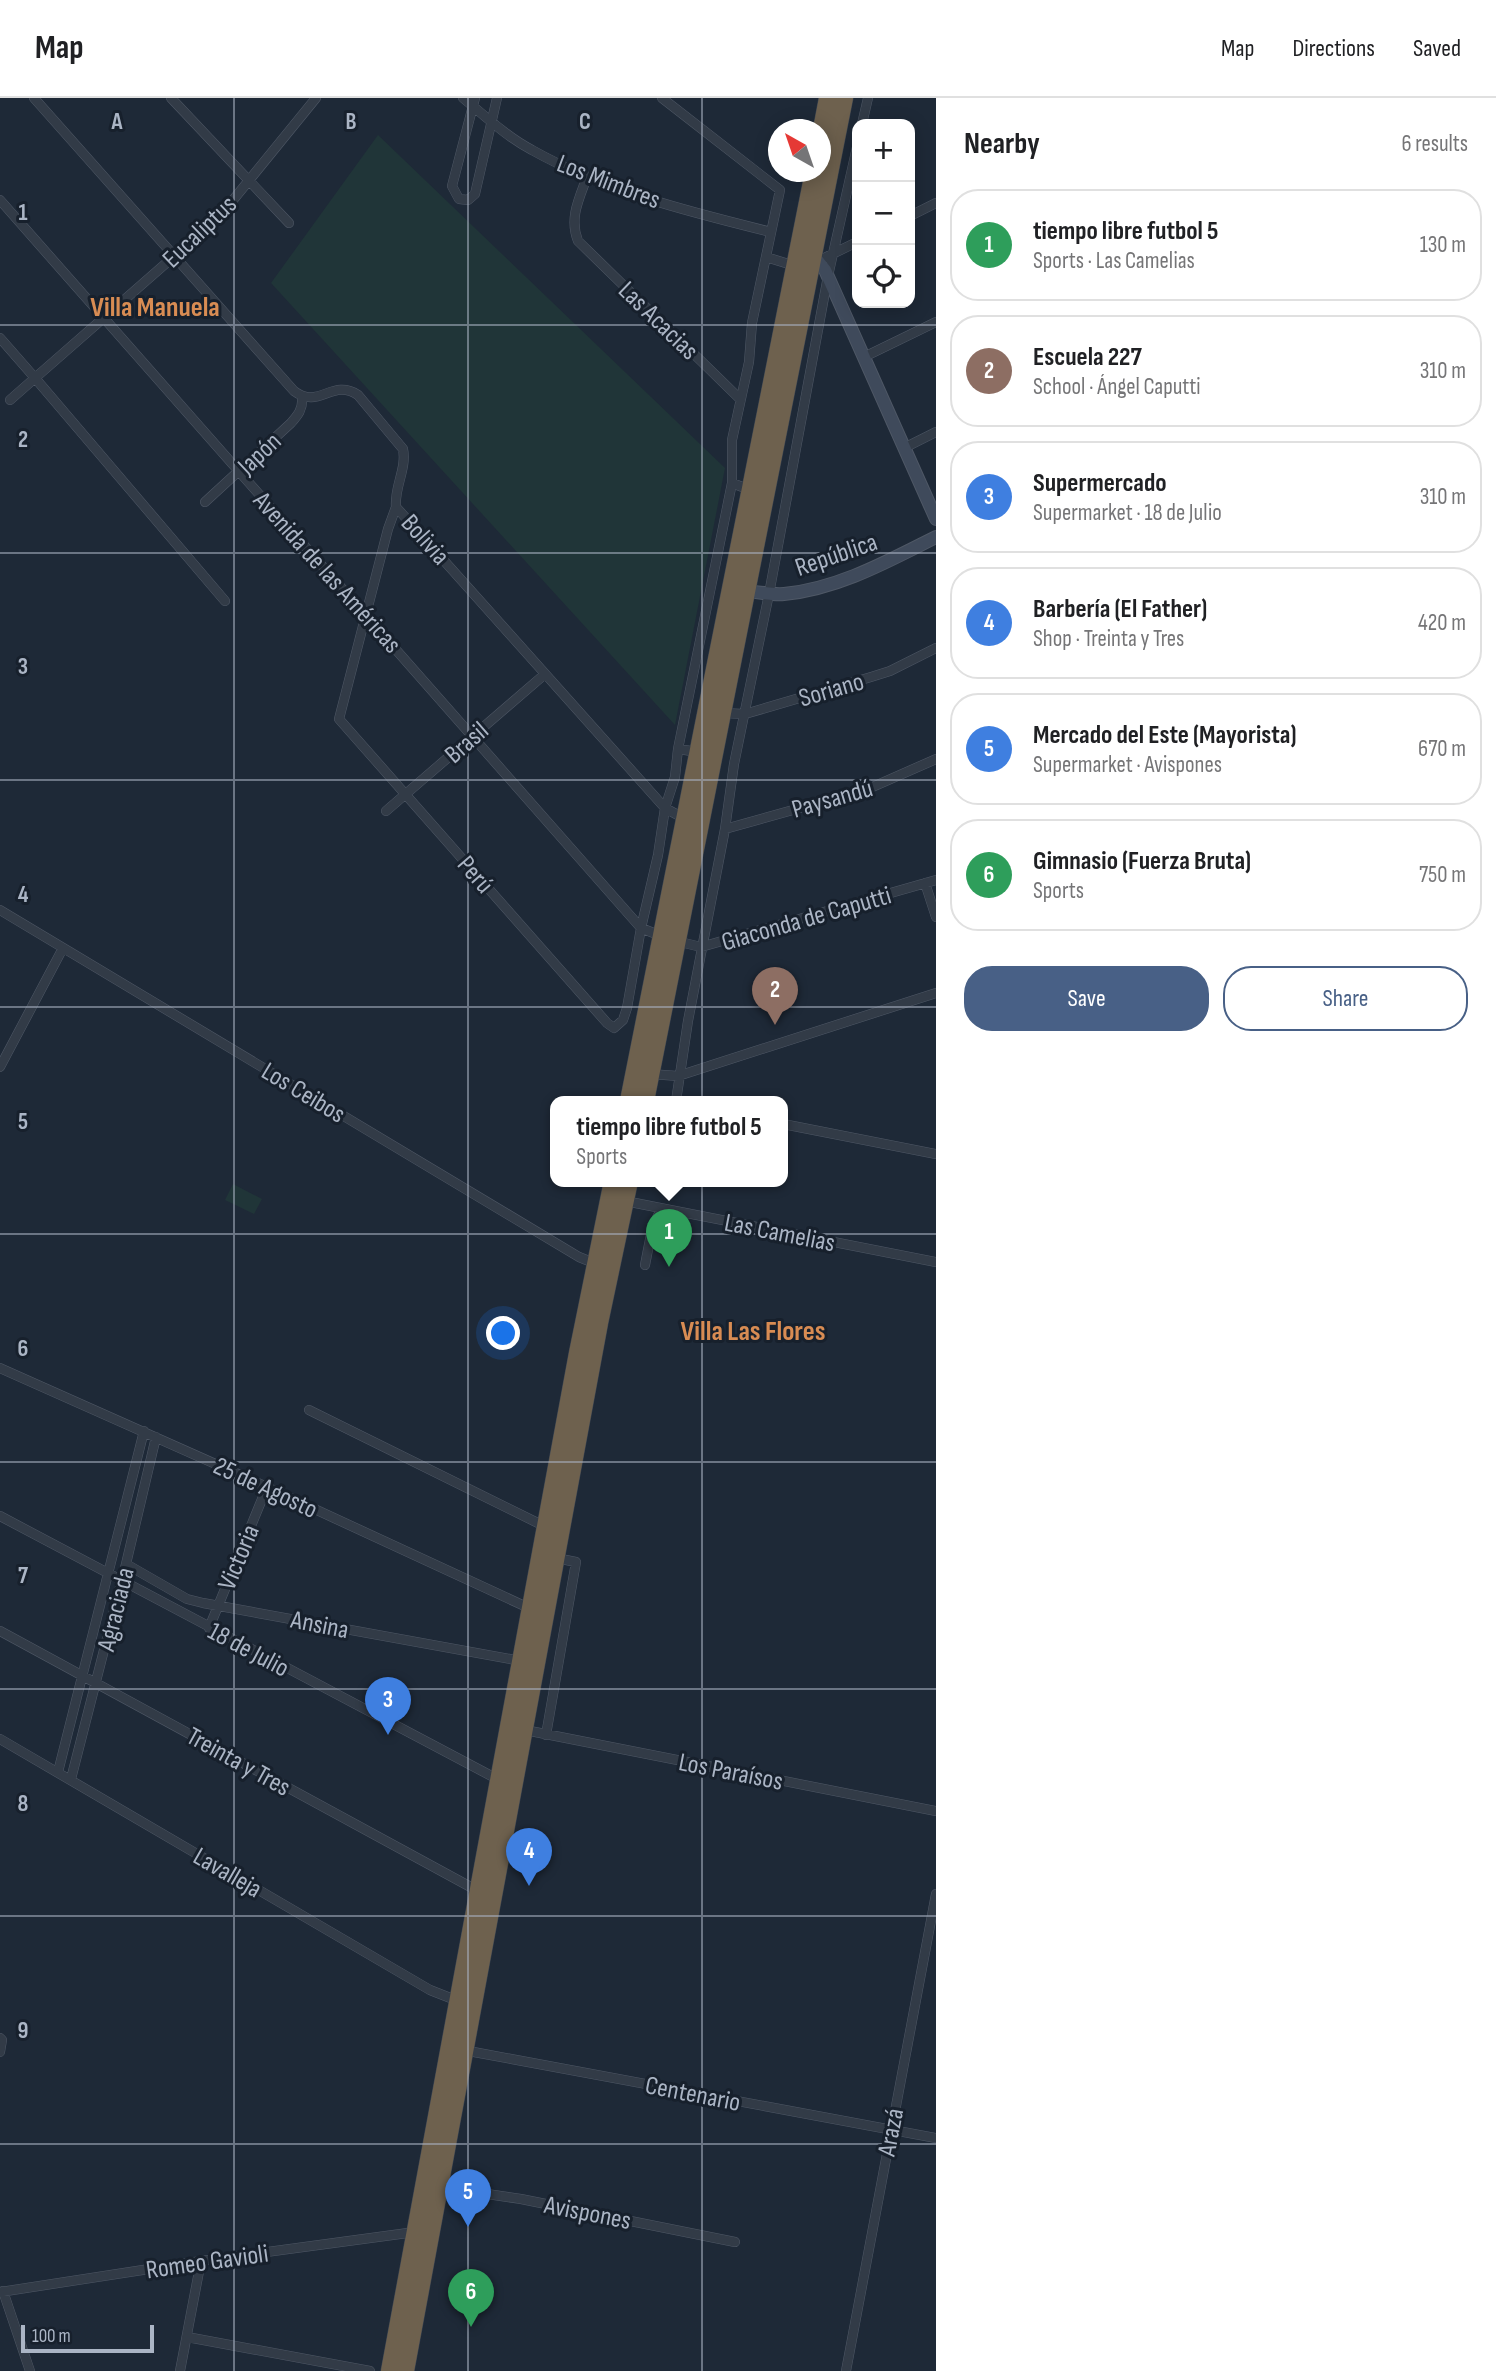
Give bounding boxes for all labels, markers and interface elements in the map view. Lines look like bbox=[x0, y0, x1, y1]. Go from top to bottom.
text: Map bbox=[35, 28, 84, 68]
text: Map bbox=[1221, 34, 1254, 63]
text: Directions bbox=[1292, 34, 1375, 63]
text: Saved bbox=[1413, 34, 1461, 63]
text: A bbox=[111, 108, 124, 136]
text: B bbox=[346, 108, 357, 136]
text: C bbox=[579, 108, 591, 136]
north arrow bbox=[768, 119, 831, 182]
map controls bbox=[852, 119, 915, 308]
button: + bbox=[852, 119, 915, 182]
text: Nearby bbox=[964, 126, 1040, 162]
text: 6 results bbox=[1402, 130, 1468, 158]
street label: Los Mimbres bbox=[552, 149, 665, 216]
button: − bbox=[852, 182, 915, 245]
street label: Eucaliptus bbox=[157, 189, 243, 275]
text: 1 bbox=[18, 199, 28, 227]
text: tiempo libre futbol 5 bbox=[1033, 216, 1218, 247]
text: 1 bbox=[984, 231, 994, 259]
text: 130 m bbox=[1420, 231, 1466, 259]
button: locate bbox=[852, 245, 915, 308]
text: Sports · Las Camelias bbox=[1033, 247, 1195, 275]
street label: Las Acacias bbox=[611, 275, 704, 367]
district label: Villa Manuela bbox=[90, 291, 220, 324]
text: Escuela 227 bbox=[1033, 342, 1142, 373]
text: 2 bbox=[984, 357, 994, 385]
text: 310 m bbox=[1420, 357, 1466, 385]
text: School · Ángel Caputti bbox=[1033, 373, 1201, 401]
text: 2 bbox=[18, 426, 28, 454]
street label: Japón bbox=[231, 426, 288, 482]
text: Supermercado bbox=[1033, 468, 1167, 499]
text: 3 bbox=[984, 483, 994, 511]
text: 310 m bbox=[1420, 483, 1466, 511]
street label: Avenida de las Américas bbox=[246, 485, 407, 660]
text: Supermarket · 18 de Julio bbox=[1033, 499, 1222, 527]
street label: Bolivia bbox=[394, 508, 456, 572]
street label: República bbox=[791, 527, 882, 584]
text: Barbería (El Father) bbox=[1033, 594, 1207, 625]
text: 4 bbox=[984, 609, 994, 637]
text: 420 m bbox=[1418, 609, 1466, 637]
text: Shop · Treinta y Tres bbox=[1033, 625, 1184, 653]
text: 3 bbox=[18, 653, 28, 681]
street label: Soriano bbox=[795, 666, 867, 714]
street label: Brasil bbox=[439, 716, 495, 770]
text: Mercado del Este (Mayorista) bbox=[1033, 720, 1296, 751]
text: 5 bbox=[984, 735, 994, 763]
text: 670 m bbox=[1418, 735, 1466, 763]
text: Supermarket · Avispones bbox=[1033, 751, 1222, 779]
street label: Paysandú bbox=[788, 773, 876, 826]
text: Gimnasio (Fuerza Bruta) bbox=[1033, 846, 1251, 877]
street label: Perú bbox=[450, 850, 500, 900]
text: 6 bbox=[984, 861, 994, 889]
text: 750 m bbox=[1419, 861, 1466, 889]
text: Sports bbox=[1033, 877, 1084, 905]
street label: Giaconda de Caputti bbox=[718, 880, 895, 958]
text: 4 bbox=[18, 881, 29, 909]
button: Save bbox=[964, 966, 1209, 1031]
button: Share bbox=[1223, 966, 1468, 1031]
pin: 2 bbox=[752, 967, 798, 1025]
street label: Los Ceibos bbox=[256, 1056, 351, 1130]
popup bbox=[550, 1096, 788, 1187]
text: 5 bbox=[18, 1108, 28, 1136]
text: tiempo libre futbol 5 bbox=[576, 1112, 762, 1143]
text: Sports bbox=[576, 1143, 627, 1171]
street label: Las Camelias bbox=[722, 1208, 838, 1259]
pin: 1 bbox=[646, 1209, 692, 1267]
district label: Villa Las Flores bbox=[681, 1315, 825, 1348]
your location bbox=[486, 1316, 520, 1350]
text: 6 bbox=[18, 1335, 28, 1363]
street label: 25 de Agosto bbox=[208, 1451, 322, 1526]
street label: Victoria bbox=[212, 1520, 267, 1595]
text: 7 bbox=[18, 1562, 28, 1590]
street label: Agraciada bbox=[91, 1564, 142, 1655]
street label: Ansina bbox=[287, 1605, 351, 1646]
street label: 18 de Julio bbox=[202, 1616, 294, 1684]
pin: 3 bbox=[365, 1677, 411, 1735]
street label: Treinta y Tres bbox=[181, 1721, 296, 1803]
street label: Los Paraísos bbox=[676, 1747, 785, 1798]
text: 8 bbox=[18, 1790, 29, 1818]
pin: 4 bbox=[506, 1828, 552, 1886]
street label: Lavalleja bbox=[187, 1841, 267, 1905]
text: 9 bbox=[18, 2017, 28, 2045]
street label: Centenario bbox=[642, 2070, 743, 2119]
street label: Arazá bbox=[871, 2106, 911, 2160]
pin: 5 bbox=[445, 2169, 491, 2227]
street label: Avispones bbox=[541, 2190, 634, 2237]
street label: Romeo Gavioli bbox=[144, 2239, 270, 2286]
pin: 6 bbox=[448, 2269, 494, 2327]
scale bar bbox=[21, 2322, 154, 2354]
text: 100 m bbox=[32, 2325, 71, 2348]

